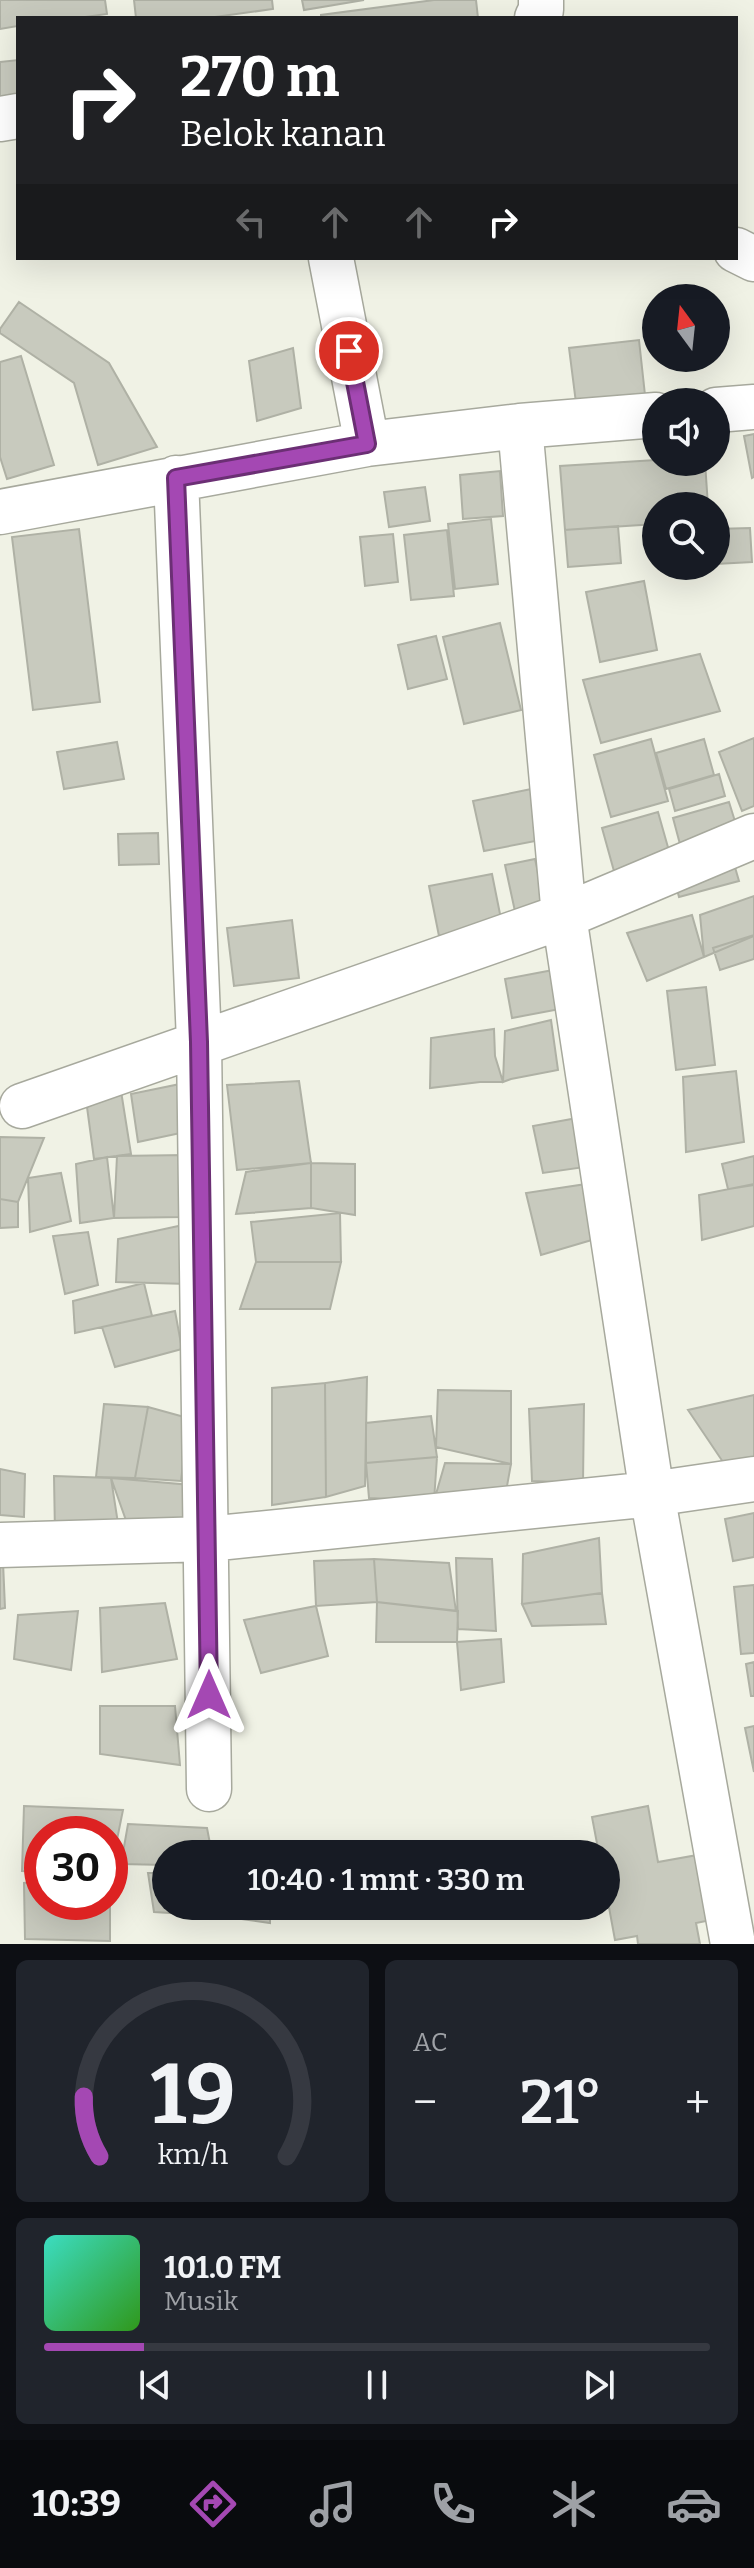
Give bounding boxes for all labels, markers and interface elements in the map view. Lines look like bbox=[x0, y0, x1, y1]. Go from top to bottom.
text: 270 m bbox=[180, 44, 340, 111]
icon: right bbox=[48, 48, 152, 152]
text: Belok kanan bbox=[180, 112, 386, 156]
icon: left bbox=[229, 200, 273, 244]
icon: ahead bbox=[313, 200, 357, 244]
icon: ahead bbox=[397, 200, 441, 244]
icon: right bbox=[481, 200, 525, 244]
north arrow bbox=[642, 284, 730, 372]
map controls bbox=[642, 284, 730, 580]
pin bbox=[315, 317, 383, 385]
icon: arrive bbox=[327, 329, 371, 373]
button: sound bbox=[642, 388, 730, 476]
button: search bbox=[642, 492, 730, 580]
position arrow bbox=[167, 1653, 251, 1737]
speed limit sign: 30 bbox=[24, 1816, 128, 1920]
text: 10:40 · 1 mnt · 330 m bbox=[248, 1862, 524, 1898]
text: AC bbox=[413, 2027, 448, 2058]
text: 19 bbox=[150, 2045, 235, 2145]
text: 21° bbox=[520, 2067, 602, 2139]
text: − bbox=[413, 2076, 437, 2129]
text: + bbox=[685, 2076, 710, 2129]
text: km/h bbox=[157, 2137, 228, 2172]
text: 101.0 FM bbox=[164, 2250, 282, 2286]
text: Musik bbox=[164, 2286, 238, 2317]
icon: previous bbox=[133, 2363, 177, 2407]
icon: pause bbox=[355, 2363, 399, 2407]
icon: next bbox=[577, 2363, 621, 2407]
icon: directions bbox=[185, 2476, 241, 2532]
icon: music bbox=[305, 2476, 361, 2532]
icon: phone bbox=[425, 2476, 481, 2532]
icon: climate bbox=[546, 2476, 602, 2532]
icon: car bbox=[666, 2476, 722, 2532]
text: 10:39 bbox=[32, 2482, 121, 2526]

